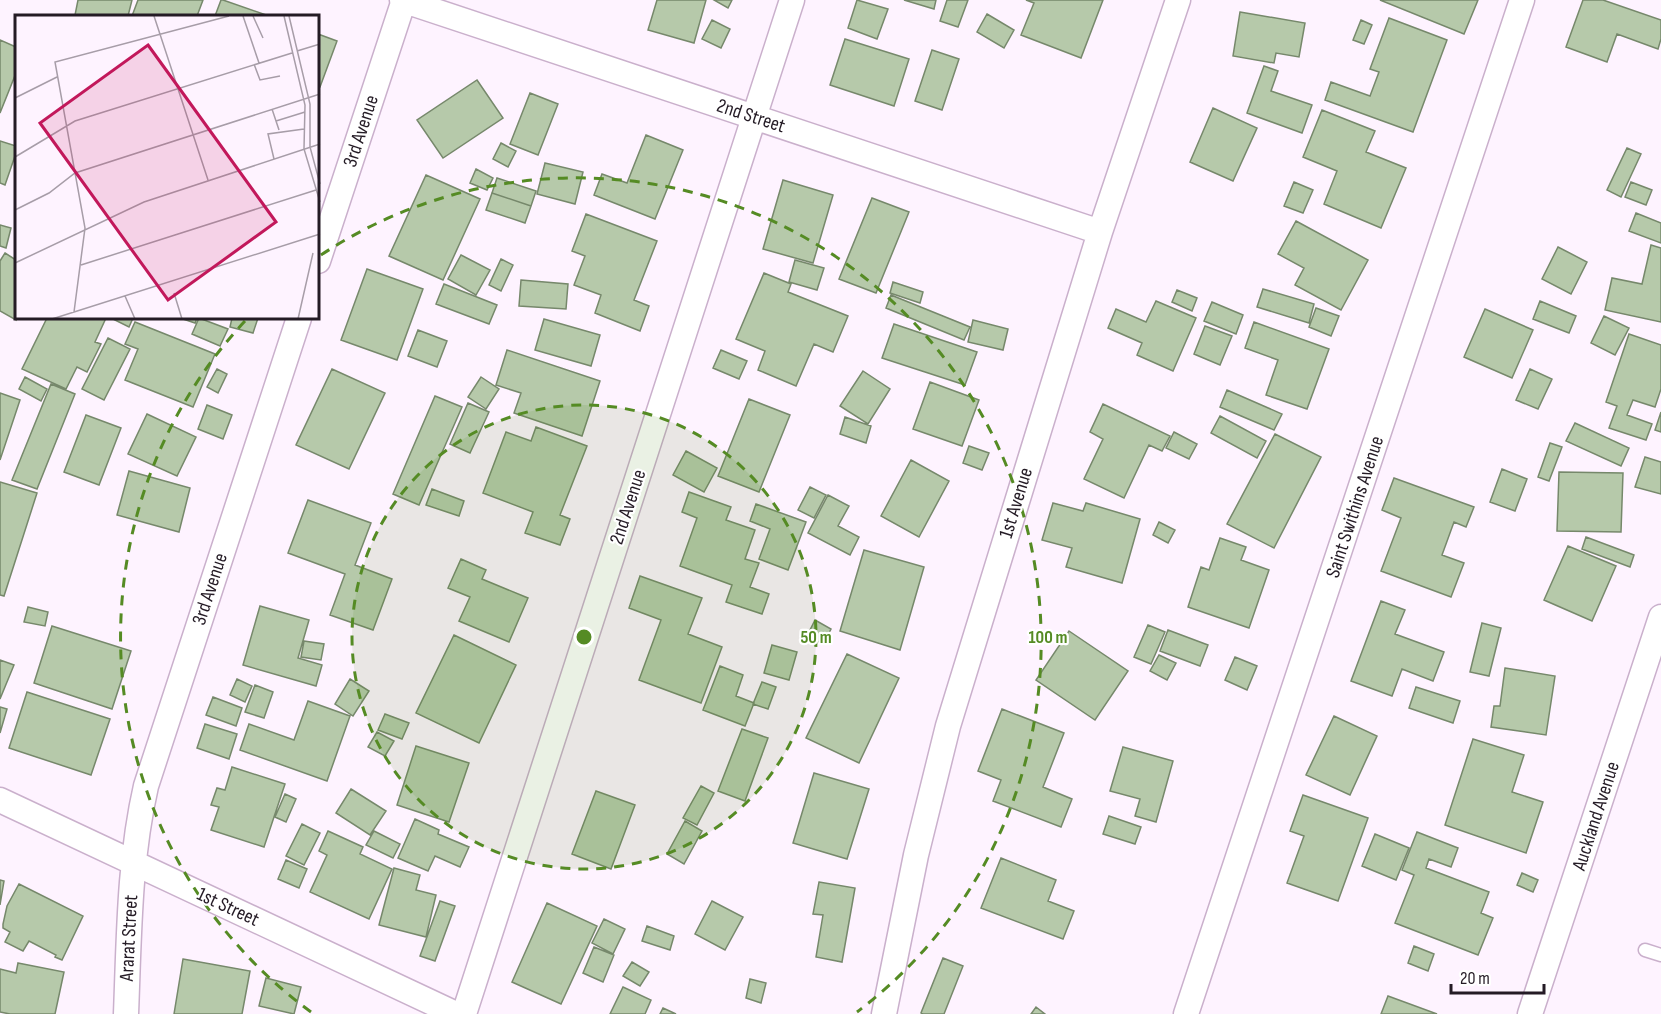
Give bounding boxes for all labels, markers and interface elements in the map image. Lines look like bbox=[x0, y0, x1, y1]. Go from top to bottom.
inset map bbox=[15, 15, 320, 320]
street label: 3rd Avenue bbox=[338, 92, 384, 170]
street label: 2nd Street bbox=[714, 94, 788, 138]
street label: Saint Swithins Avenue bbox=[1321, 433, 1389, 581]
street label: 1st Avenue bbox=[994, 465, 1038, 541]
street label: 2nd Avenue bbox=[605, 467, 651, 547]
street label: 3rd Avenue bbox=[187, 550, 233, 628]
centre of rings bbox=[574, 627, 594, 647]
text: 50 m bbox=[800, 627, 832, 648]
text: 100 m bbox=[1029, 627, 1068, 648]
street label: Auckland Avenue bbox=[1567, 759, 1625, 874]
street label: 1st Street bbox=[193, 882, 263, 932]
street label: Ararat Street bbox=[115, 894, 143, 983]
scale bar bbox=[1451, 957, 1544, 995]
text: 20 m bbox=[1460, 968, 1490, 989]

